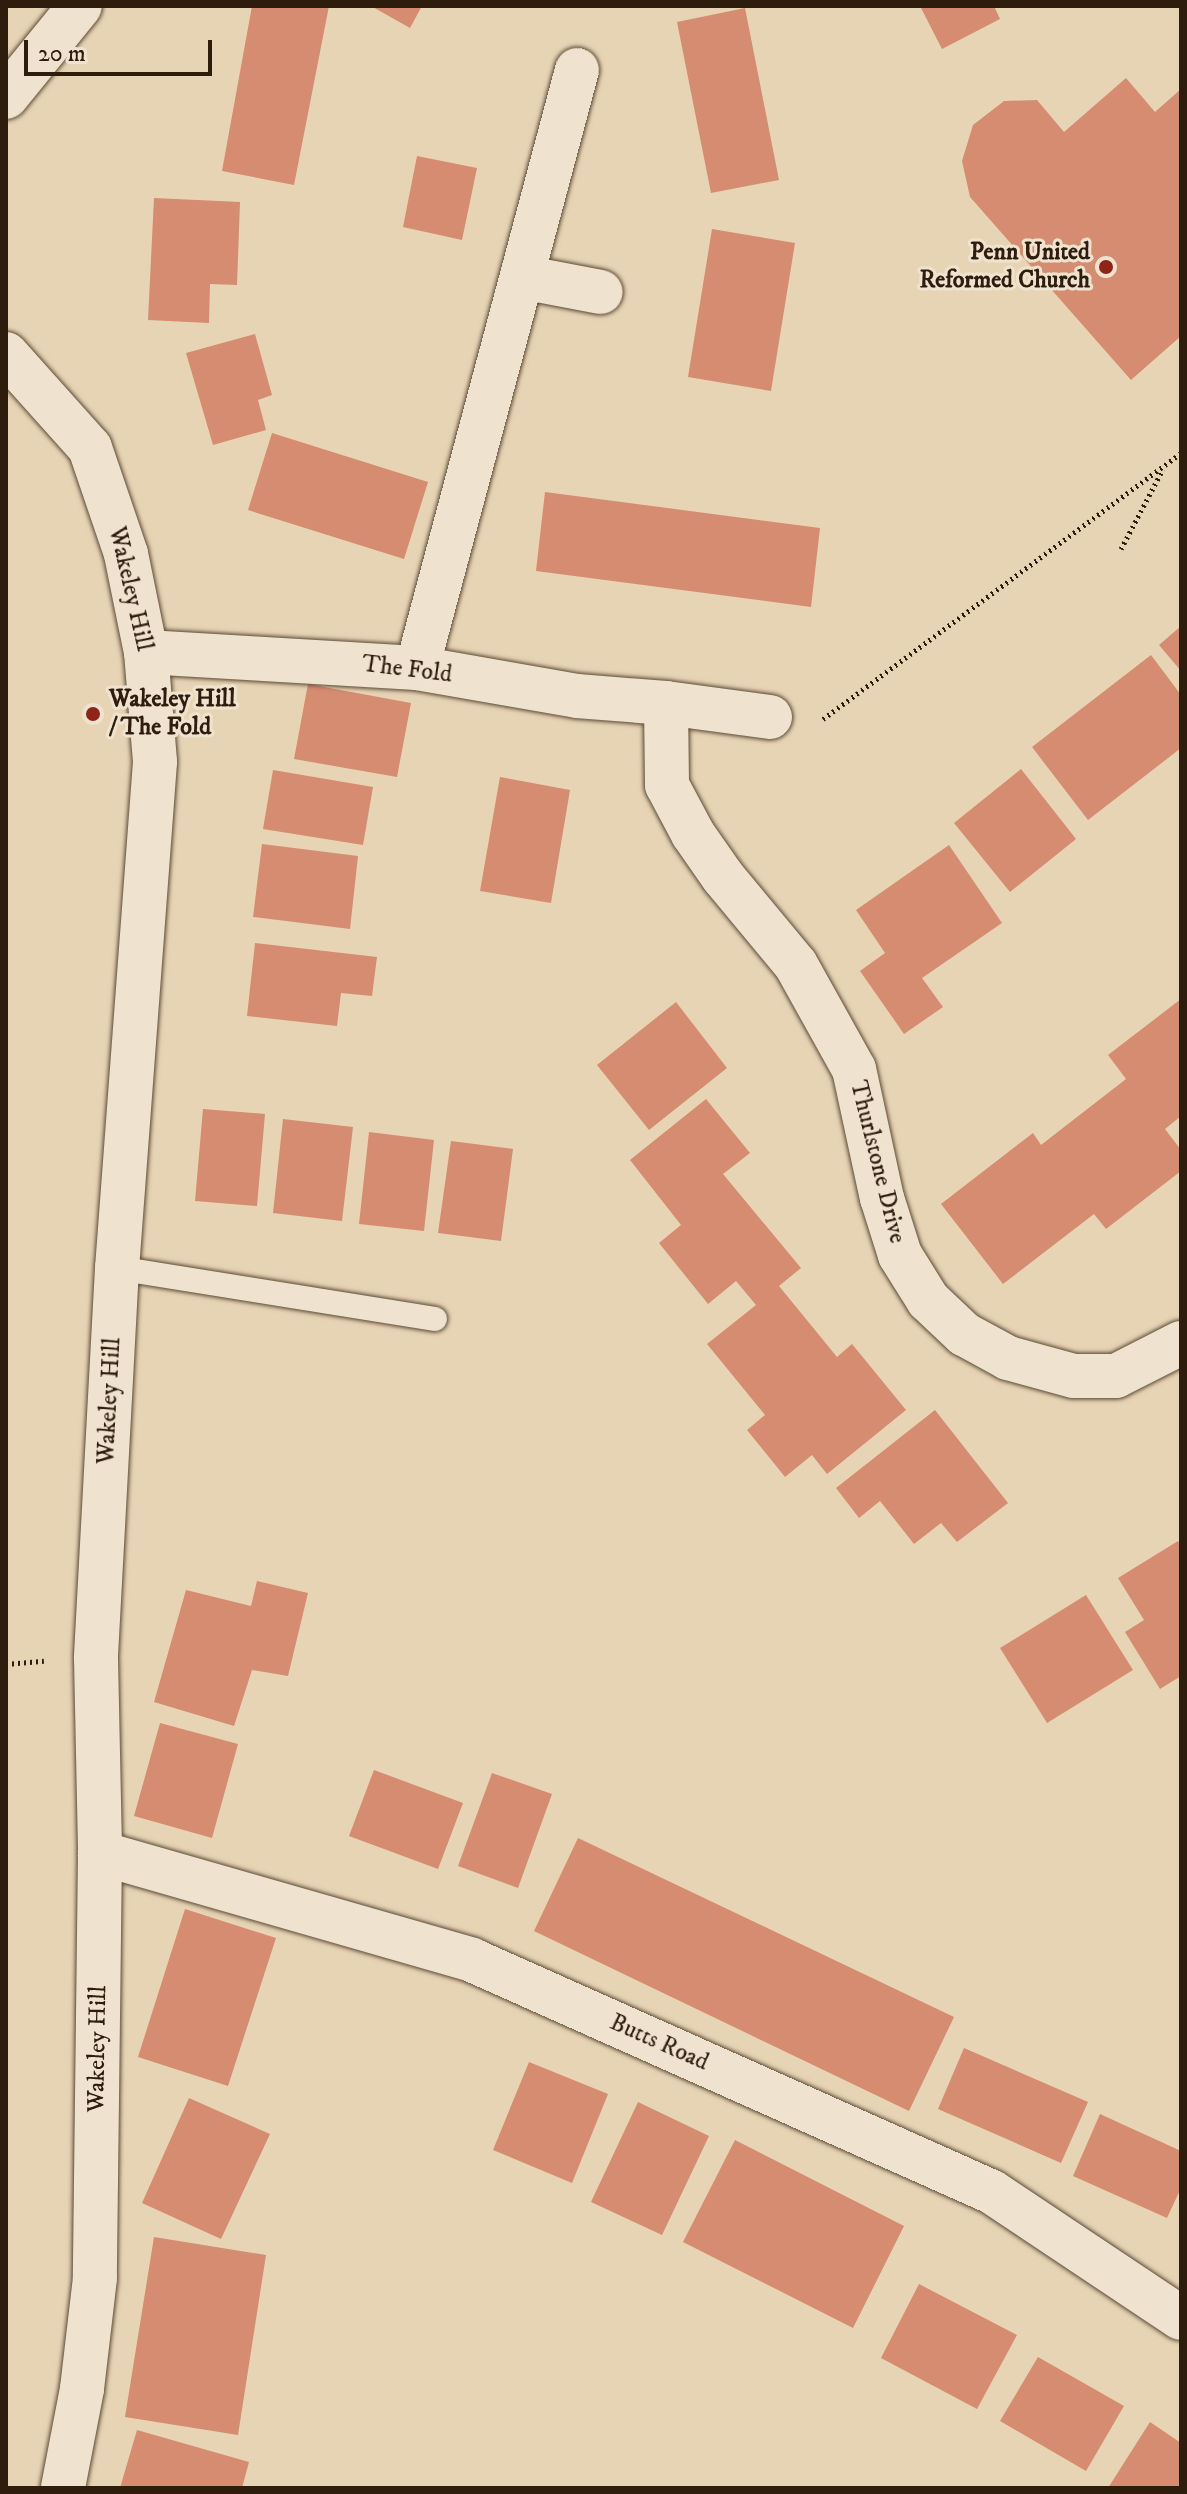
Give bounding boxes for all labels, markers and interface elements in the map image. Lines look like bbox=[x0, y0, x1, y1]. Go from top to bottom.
scale bar bbox=[28, 24, 216, 74]
text: 20 m bbox=[38, 39, 86, 69]
place label: Penn United Reformed Church bbox=[919, 239, 1090, 295]
marker: Penn United Reformed Church bbox=[1097, 258, 1115, 276]
street label: Wakeley Hill bbox=[102, 524, 158, 654]
street label: The Fold bbox=[360, 650, 454, 690]
place label: Wakeley Hill / The Fold bbox=[109, 686, 236, 742]
marker: Wakeley Hill / The Fold bbox=[84, 705, 102, 723]
street label: Thurlstone Drive bbox=[843, 1078, 911, 1246]
street label: Wakeley Hill bbox=[92, 1337, 128, 1465]
street label: Wakeley Hill bbox=[82, 1985, 114, 2113]
street label: Butts Road bbox=[605, 2008, 713, 2078]

